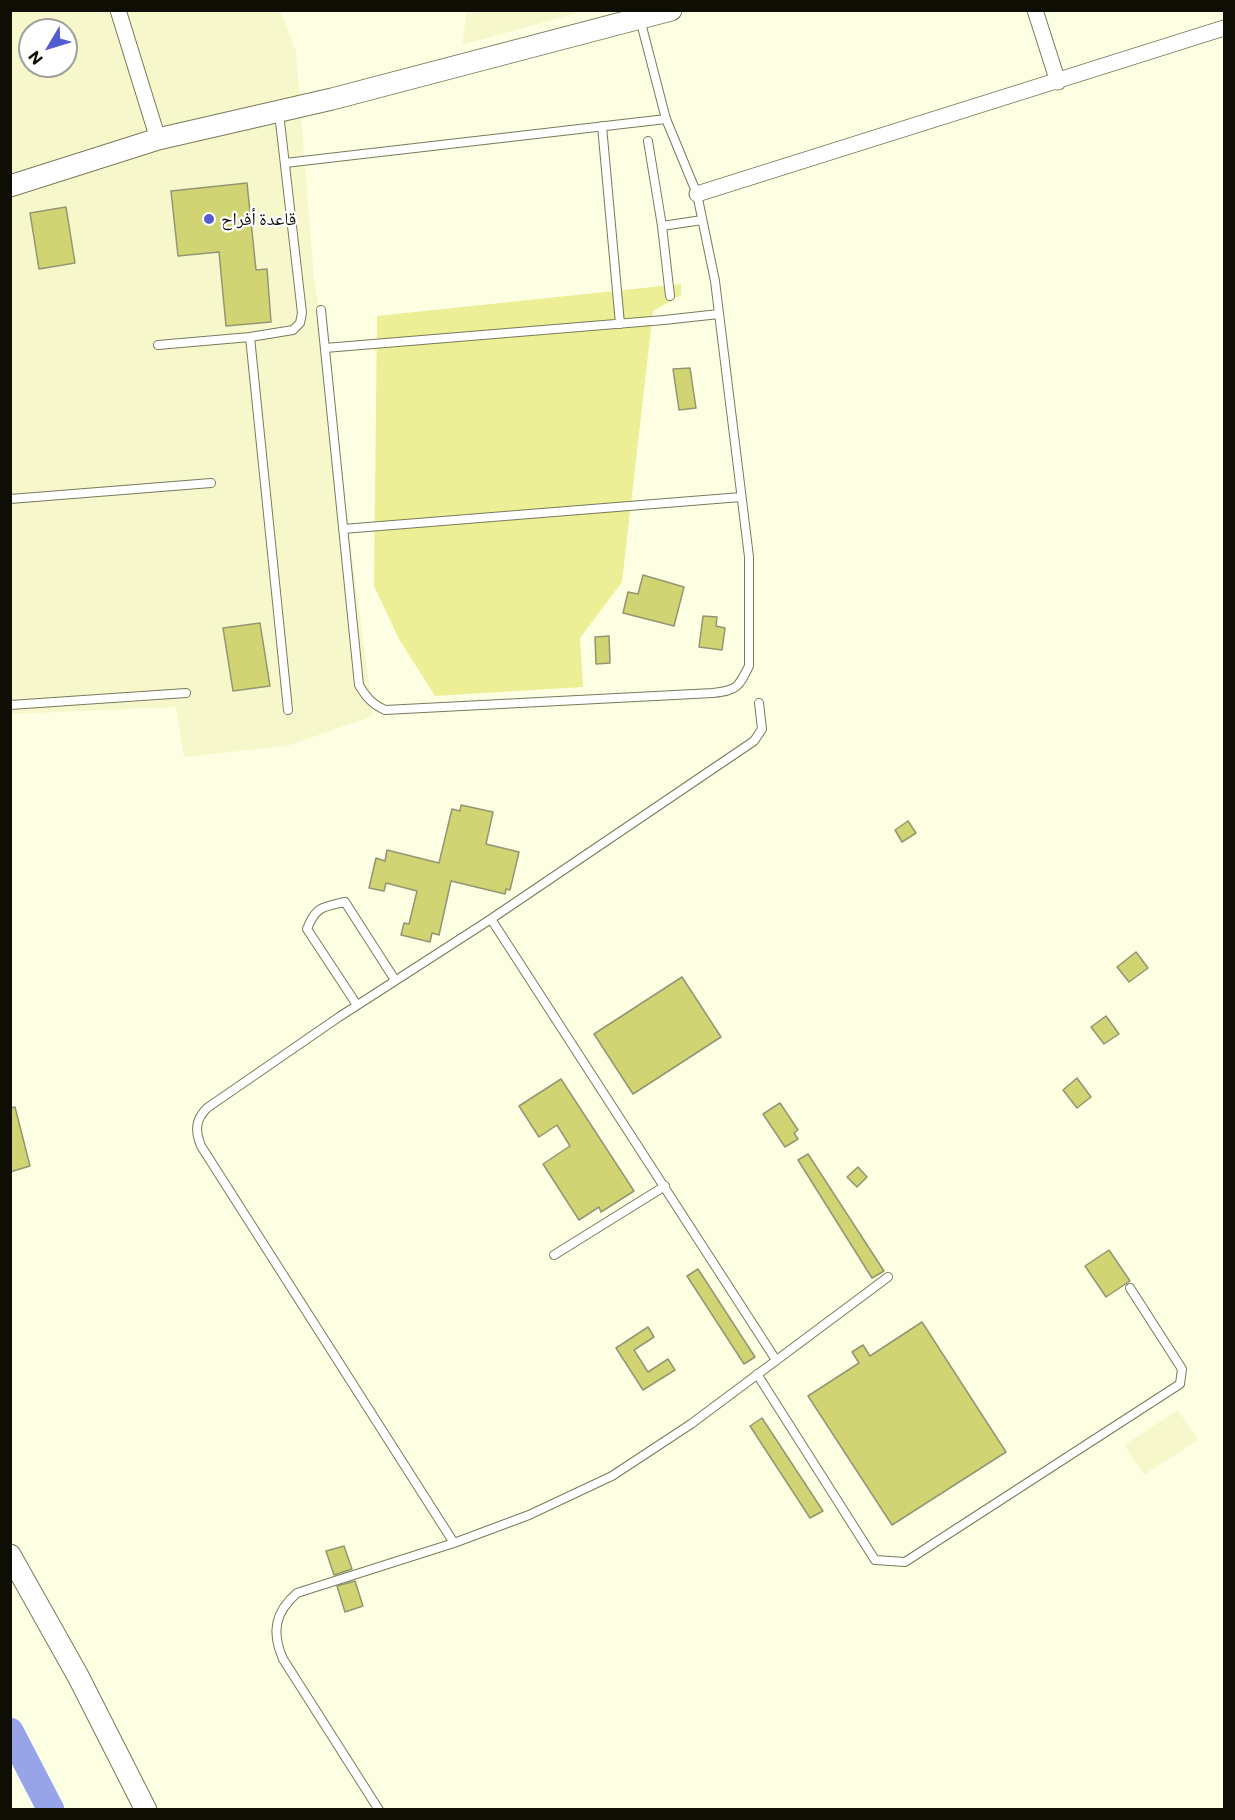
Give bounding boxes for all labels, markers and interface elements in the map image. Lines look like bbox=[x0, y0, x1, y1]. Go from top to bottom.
north arrow bbox=[18, 18, 78, 78]
text: N bbox=[24, 48, 46, 69]
place label: قاعدة أفراح bbox=[221, 208, 296, 230]
marker: قاعدة أفراح bbox=[202, 212, 216, 226]

